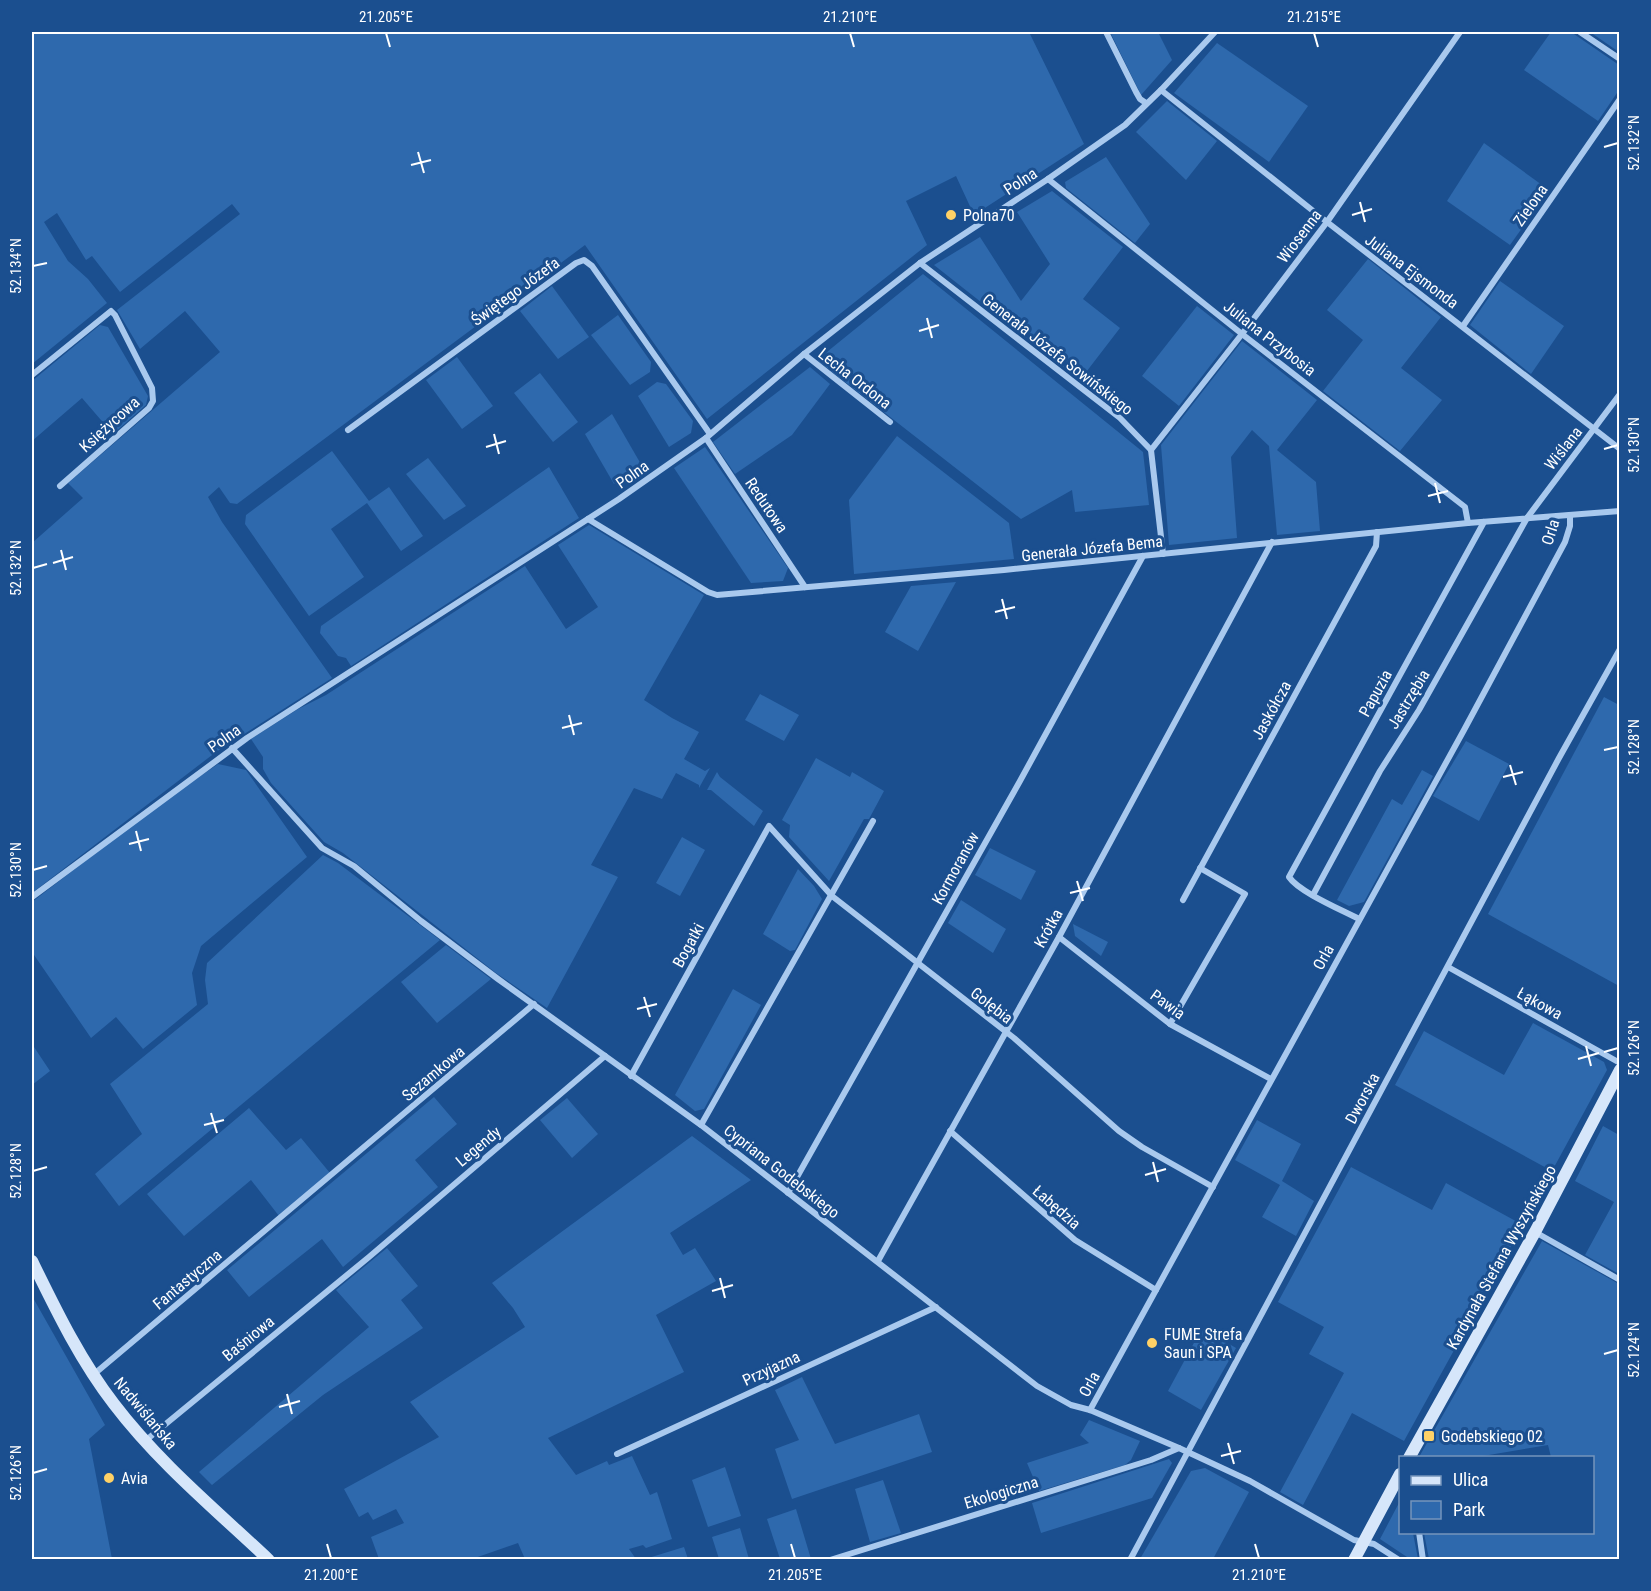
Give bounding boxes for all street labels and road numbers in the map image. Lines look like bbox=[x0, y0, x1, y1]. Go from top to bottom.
street label: Polna bbox=[1000, 164, 1040, 199]
street label: Zielona bbox=[1509, 181, 1552, 230]
street label: Wiosenna bbox=[1273, 206, 1326, 267]
street label: Juliana Ejsmonda bbox=[1361, 230, 1462, 313]
street label: Świętego Józefa bbox=[467, 253, 563, 330]
street label: Generała Józefa Sowińskiego bbox=[979, 290, 1137, 419]
street label: Juliana Przybosia bbox=[1220, 297, 1319, 380]
street label: Lecha Ordona bbox=[814, 344, 895, 413]
street label: Księżycowa bbox=[75, 392, 143, 456]
street label: Wiślana bbox=[1541, 423, 1586, 474]
street label: Polna bbox=[612, 456, 652, 492]
street label: Redutowa bbox=[741, 474, 792, 536]
street label: Orla bbox=[1537, 517, 1564, 547]
street label: Generała Józefa Bema bbox=[1020, 532, 1164, 565]
street label: Jastrzębia bbox=[1383, 666, 1434, 732]
street label: Papuzia bbox=[1355, 667, 1396, 720]
street label: Jaskółcza bbox=[1248, 678, 1295, 743]
street label: Polna bbox=[204, 720, 244, 756]
street label: Kormoranów bbox=[928, 829, 983, 908]
street label: Krótka bbox=[1030, 906, 1067, 951]
street label: Bogatki bbox=[669, 920, 708, 971]
street label: Orla bbox=[1309, 941, 1338, 973]
street label: Gołębia bbox=[967, 983, 1017, 1028]
street label: Łąkowa bbox=[1514, 983, 1566, 1024]
street label: Pawia bbox=[1147, 985, 1189, 1023]
street label: Sezamkowa bbox=[398, 1042, 468, 1105]
street label: Dworska bbox=[1341, 1070, 1384, 1127]
street label: Cypriana Godebskiego bbox=[720, 1120, 843, 1222]
street label: Legendy bbox=[452, 1122, 505, 1171]
street label: Kardynała Stefana Wyszyńskiego bbox=[1443, 1162, 1560, 1353]
street label: Łabędzia bbox=[1029, 1182, 1084, 1233]
street label: Fantastyczna bbox=[149, 1245, 225, 1314]
street label: Baśniowa bbox=[219, 1312, 278, 1365]
street label: Przyjazna bbox=[739, 1347, 803, 1390]
street label: Orla bbox=[1075, 1368, 1104, 1400]
street label: Nadwiślańska bbox=[110, 1373, 181, 1453]
street label: Ekologiczna bbox=[962, 1472, 1040, 1513]

